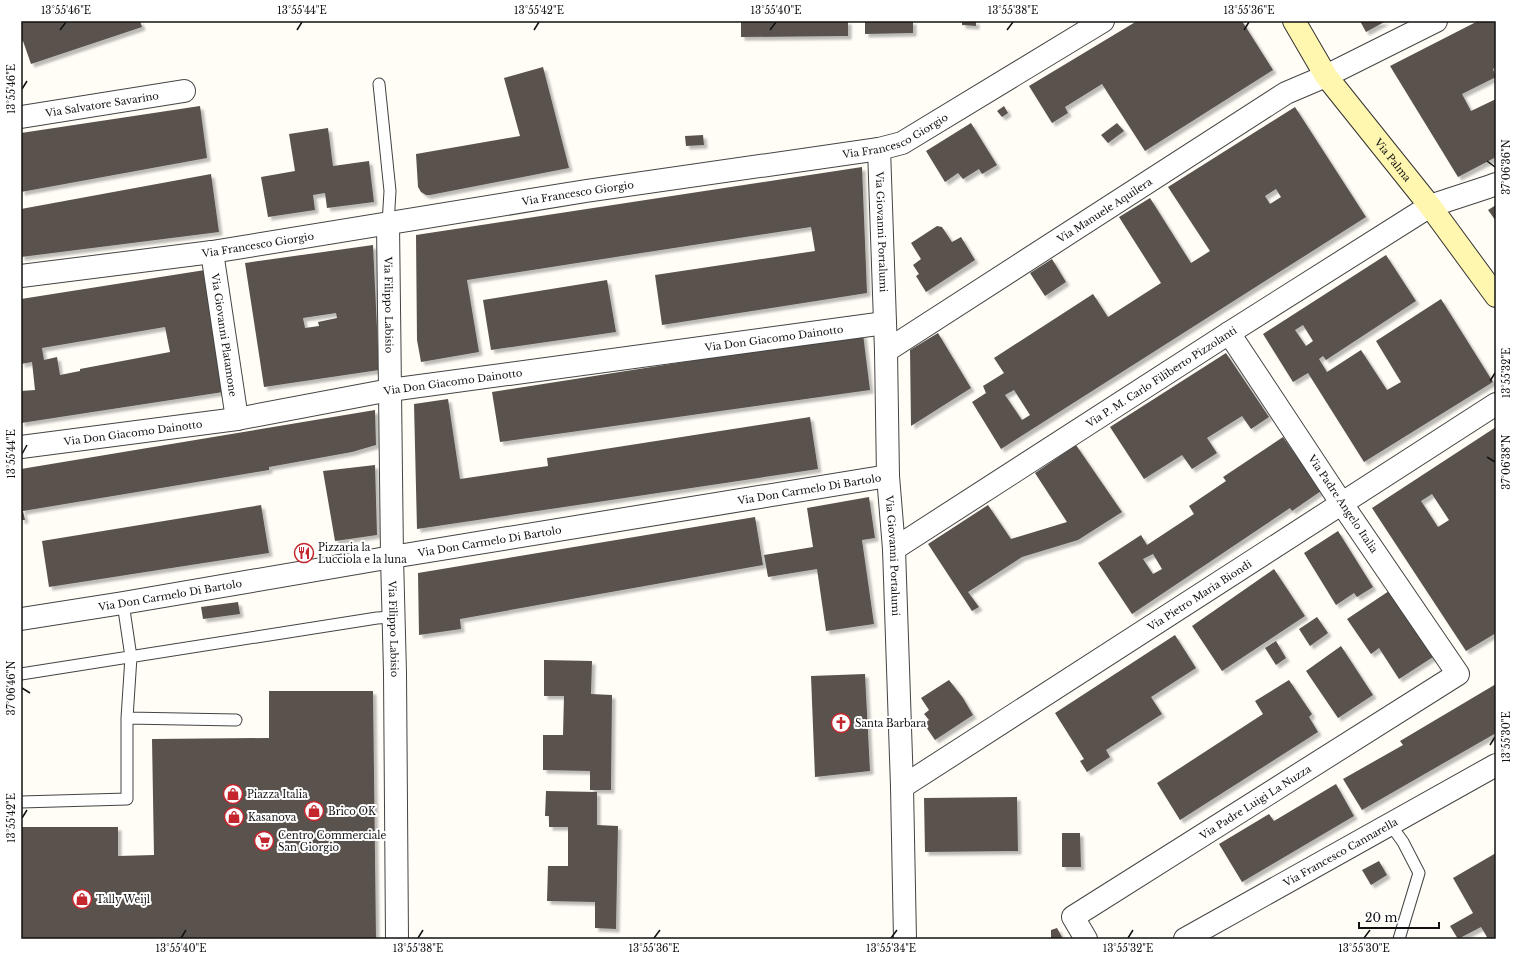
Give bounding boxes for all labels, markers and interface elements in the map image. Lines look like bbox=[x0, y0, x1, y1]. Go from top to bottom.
text: 13°55'46"E bbox=[41, 4, 91, 17]
text: 13°55'44"E bbox=[277, 4, 327, 17]
text: 13°55'42"E bbox=[514, 4, 564, 17]
text: 13°55'40"E bbox=[751, 4, 801, 17]
text: 13°55'38"E bbox=[988, 4, 1038, 17]
text: 13°55'36"E bbox=[1224, 4, 1274, 17]
text: 13°55'46"E bbox=[5, 64, 18, 114]
street label: Via Salvatore Savarino bbox=[43, 89, 160, 120]
street label: Via Francesco Giorgio bbox=[840, 110, 951, 161]
street label: Via Palma bbox=[1371, 135, 1414, 184]
text: 37°06'36"N bbox=[1500, 139, 1513, 195]
street label: Via Giovanni Portalumi bbox=[873, 170, 890, 293]
street label: Via Manuele Aquilera bbox=[1054, 174, 1155, 246]
street label: Via Francesco Giorgio bbox=[520, 178, 635, 208]
street label: Via Francesco Giorgio bbox=[200, 229, 315, 260]
street label: Via Filippo Labisio bbox=[382, 256, 396, 354]
street label: Via Giovanni Platamone bbox=[209, 272, 240, 398]
street label: Via Don Giacomo Dainotto bbox=[703, 322, 845, 354]
street label: Via P. M. Carlo Filiberto Pizzolanti bbox=[1083, 323, 1239, 431]
text: 13°55'32"E bbox=[1500, 348, 1513, 398]
street label: Via Don Giacomo Dainotto bbox=[382, 366, 523, 398]
street label: Via Don Giacomo Dainotto bbox=[62, 417, 204, 448]
text: 13°55'44"E bbox=[5, 429, 18, 479]
text: 37°06'38"N bbox=[1500, 434, 1513, 490]
street label: Via Padre Angelo Italia bbox=[1305, 452, 1381, 556]
street label: Via Don Carmelo Di Bartolo bbox=[736, 471, 883, 507]
street label: Via Giovanni Portalumi bbox=[883, 494, 903, 617]
street label: Via Don Carmelo Di Bartolo bbox=[416, 523, 563, 559]
place label: Pizzaria la Lucciola e la luna bbox=[318, 541, 407, 566]
restaurant icon: Pizzaria la Lucciola e la luna bbox=[293, 542, 315, 564]
street label: Via Pietro Maria Biondi bbox=[1144, 557, 1254, 634]
street label: Via Don Carmelo Di Bartolo bbox=[96, 576, 243, 613]
street label: Via Filippo Labisio bbox=[386, 579, 402, 678]
text: 37°06'46"N bbox=[5, 661, 18, 715]
text: 13°55'30"E bbox=[1500, 711, 1513, 763]
church icon: Santa Barbara bbox=[830, 712, 852, 734]
place label: Santa Barbara bbox=[855, 717, 927, 730]
street label: Via Padre Luigi La Nuzza bbox=[1196, 762, 1314, 843]
shop icon: Piazza Italia bbox=[222, 783, 244, 805]
place label: Piazza Italia bbox=[247, 788, 308, 801]
text: 13°55'42"E bbox=[5, 793, 18, 843]
shop icon: Brico OK bbox=[303, 800, 325, 822]
place label: Brico OK bbox=[328, 805, 376, 818]
shop icon: Kasanova bbox=[223, 806, 245, 828]
place label: Kasanova bbox=[248, 811, 297, 824]
street label: Via Francesco Cannarella bbox=[1280, 815, 1400, 890]
place label: Centro Commerciale San Giorgio bbox=[278, 829, 386, 854]
supermarket icon: Centro Commerciale San Giorgio bbox=[253, 830, 275, 852]
shop icon: Tally Weijl bbox=[71, 888, 93, 910]
place label: Tally Weijl bbox=[96, 893, 150, 906]
scale bar bbox=[1359, 904, 1439, 930]
text: 20 m bbox=[1365, 910, 1397, 925]
text: 13°55'40"E bbox=[156, 942, 206, 955]
text: 13°55'38"E bbox=[393, 942, 443, 955]
text: 13°55'36"E bbox=[629, 942, 679, 955]
text: 13°55'34"E bbox=[866, 942, 916, 955]
text: 13°55'32"E bbox=[1103, 942, 1153, 955]
text: 13°55'30"E bbox=[1338, 942, 1390, 955]

